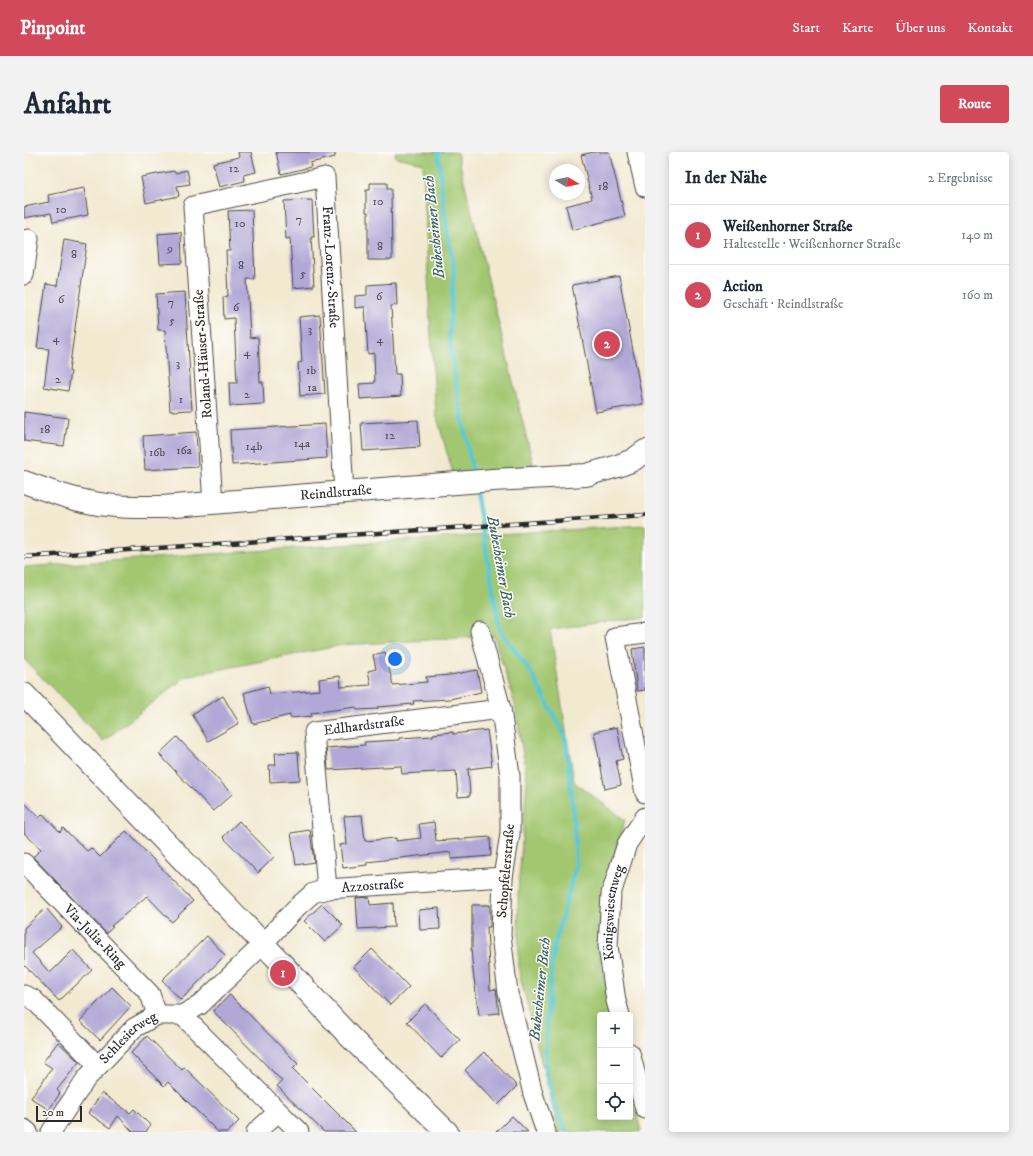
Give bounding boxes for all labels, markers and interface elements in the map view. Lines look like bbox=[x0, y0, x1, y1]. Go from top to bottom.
text: Pinpoint bbox=[20, 17, 85, 40]
text: Start bbox=[793, 19, 820, 37]
text: Karte bbox=[842, 19, 873, 37]
text: Über uns bbox=[895, 19, 945, 37]
text: Kontakt bbox=[967, 19, 1013, 37]
button: Route bbox=[940, 85, 1009, 123]
text: Anfahrt bbox=[24, 87, 111, 122]
house number: 12 bbox=[229, 161, 239, 176]
north arrow bbox=[549, 164, 585, 200]
text: In der Nähe bbox=[685, 167, 767, 189]
text: 2 Ergebnisse bbox=[928, 170, 993, 186]
water label: Bubesheimer Bach bbox=[419, 174, 449, 280]
house number: 18 bbox=[598, 179, 608, 194]
house number: 10 bbox=[373, 194, 383, 209]
house number: 10 bbox=[56, 202, 66, 217]
street label: Franz-Lorenz-Straße bbox=[318, 205, 343, 329]
house number: 7 bbox=[296, 212, 302, 227]
house number: 10 bbox=[235, 216, 245, 231]
text: Weißenhorner Straße bbox=[723, 217, 853, 236]
text: 1 bbox=[696, 227, 700, 243]
text: 140 m bbox=[961, 227, 993, 243]
text: Haltestelle · Weißenhorner Straße bbox=[723, 236, 901, 252]
house number: 8 bbox=[377, 239, 383, 254]
house number: 9 bbox=[166, 241, 173, 256]
house number: 8 bbox=[71, 247, 77, 262]
house number: 8 bbox=[238, 258, 244, 273]
house number: 5 bbox=[300, 266, 306, 281]
text: Action bbox=[723, 277, 763, 296]
text: 2 bbox=[695, 287, 701, 303]
text: 160 m bbox=[962, 287, 993, 303]
street label: Roland-Häuser-Straße bbox=[190, 289, 216, 419]
house number: 6 bbox=[376, 289, 383, 304]
house number: 6 bbox=[58, 292, 65, 307]
house number: 7 bbox=[168, 295, 174, 310]
text: Geschäft · Reindlstraße bbox=[723, 296, 843, 312]
house number: 6 bbox=[233, 300, 240, 315]
house number: 5 bbox=[169, 313, 175, 328]
house number: 3 bbox=[308, 322, 312, 337]
pin: 2 bbox=[594, 329, 620, 359]
house number: 4 bbox=[53, 331, 61, 346]
house number: 4 bbox=[377, 332, 385, 347]
house number: 4 bbox=[244, 345, 252, 360]
house number: 3 bbox=[176, 356, 180, 371]
house number: 1b bbox=[306, 363, 316, 378]
house number: 2 bbox=[55, 372, 61, 387]
house number: 1a bbox=[307, 380, 318, 395]
house number: 2 bbox=[244, 387, 250, 402]
house number: 1 bbox=[179, 392, 183, 407]
house number: 18 bbox=[40, 422, 50, 437]
house number: 12 bbox=[385, 428, 395, 443]
house number: 14a bbox=[294, 436, 311, 451]
house number: 14b bbox=[246, 439, 263, 454]
house number: 16a bbox=[176, 443, 193, 458]
house number: 16b bbox=[149, 445, 165, 460]
street label: Reindlstraße bbox=[299, 481, 373, 505]
water label: Bubesheimer Bach bbox=[482, 513, 519, 620]
your location bbox=[385, 649, 405, 669]
street label: Edlhardstraße bbox=[323, 712, 406, 740]
street label: Schopfelerstraße bbox=[493, 823, 519, 919]
street label: Königswiesenweg bbox=[599, 862, 629, 962]
street label: Azzostraße bbox=[341, 875, 405, 897]
street label: Via-Julia-Ring bbox=[59, 900, 130, 973]
water label: Bubesheimer Bach bbox=[525, 936, 555, 1042]
pin: 1 bbox=[270, 958, 296, 988]
street label: Schlesierweg bbox=[96, 1008, 161, 1068]
map controls bbox=[597, 1012, 633, 1120]
button: + bbox=[597, 1012, 633, 1048]
button: − bbox=[597, 1048, 633, 1084]
button: locate bbox=[597, 1084, 633, 1120]
scale bar bbox=[36, 1104, 82, 1123]
text: 20 m bbox=[42, 1106, 64, 1120]

